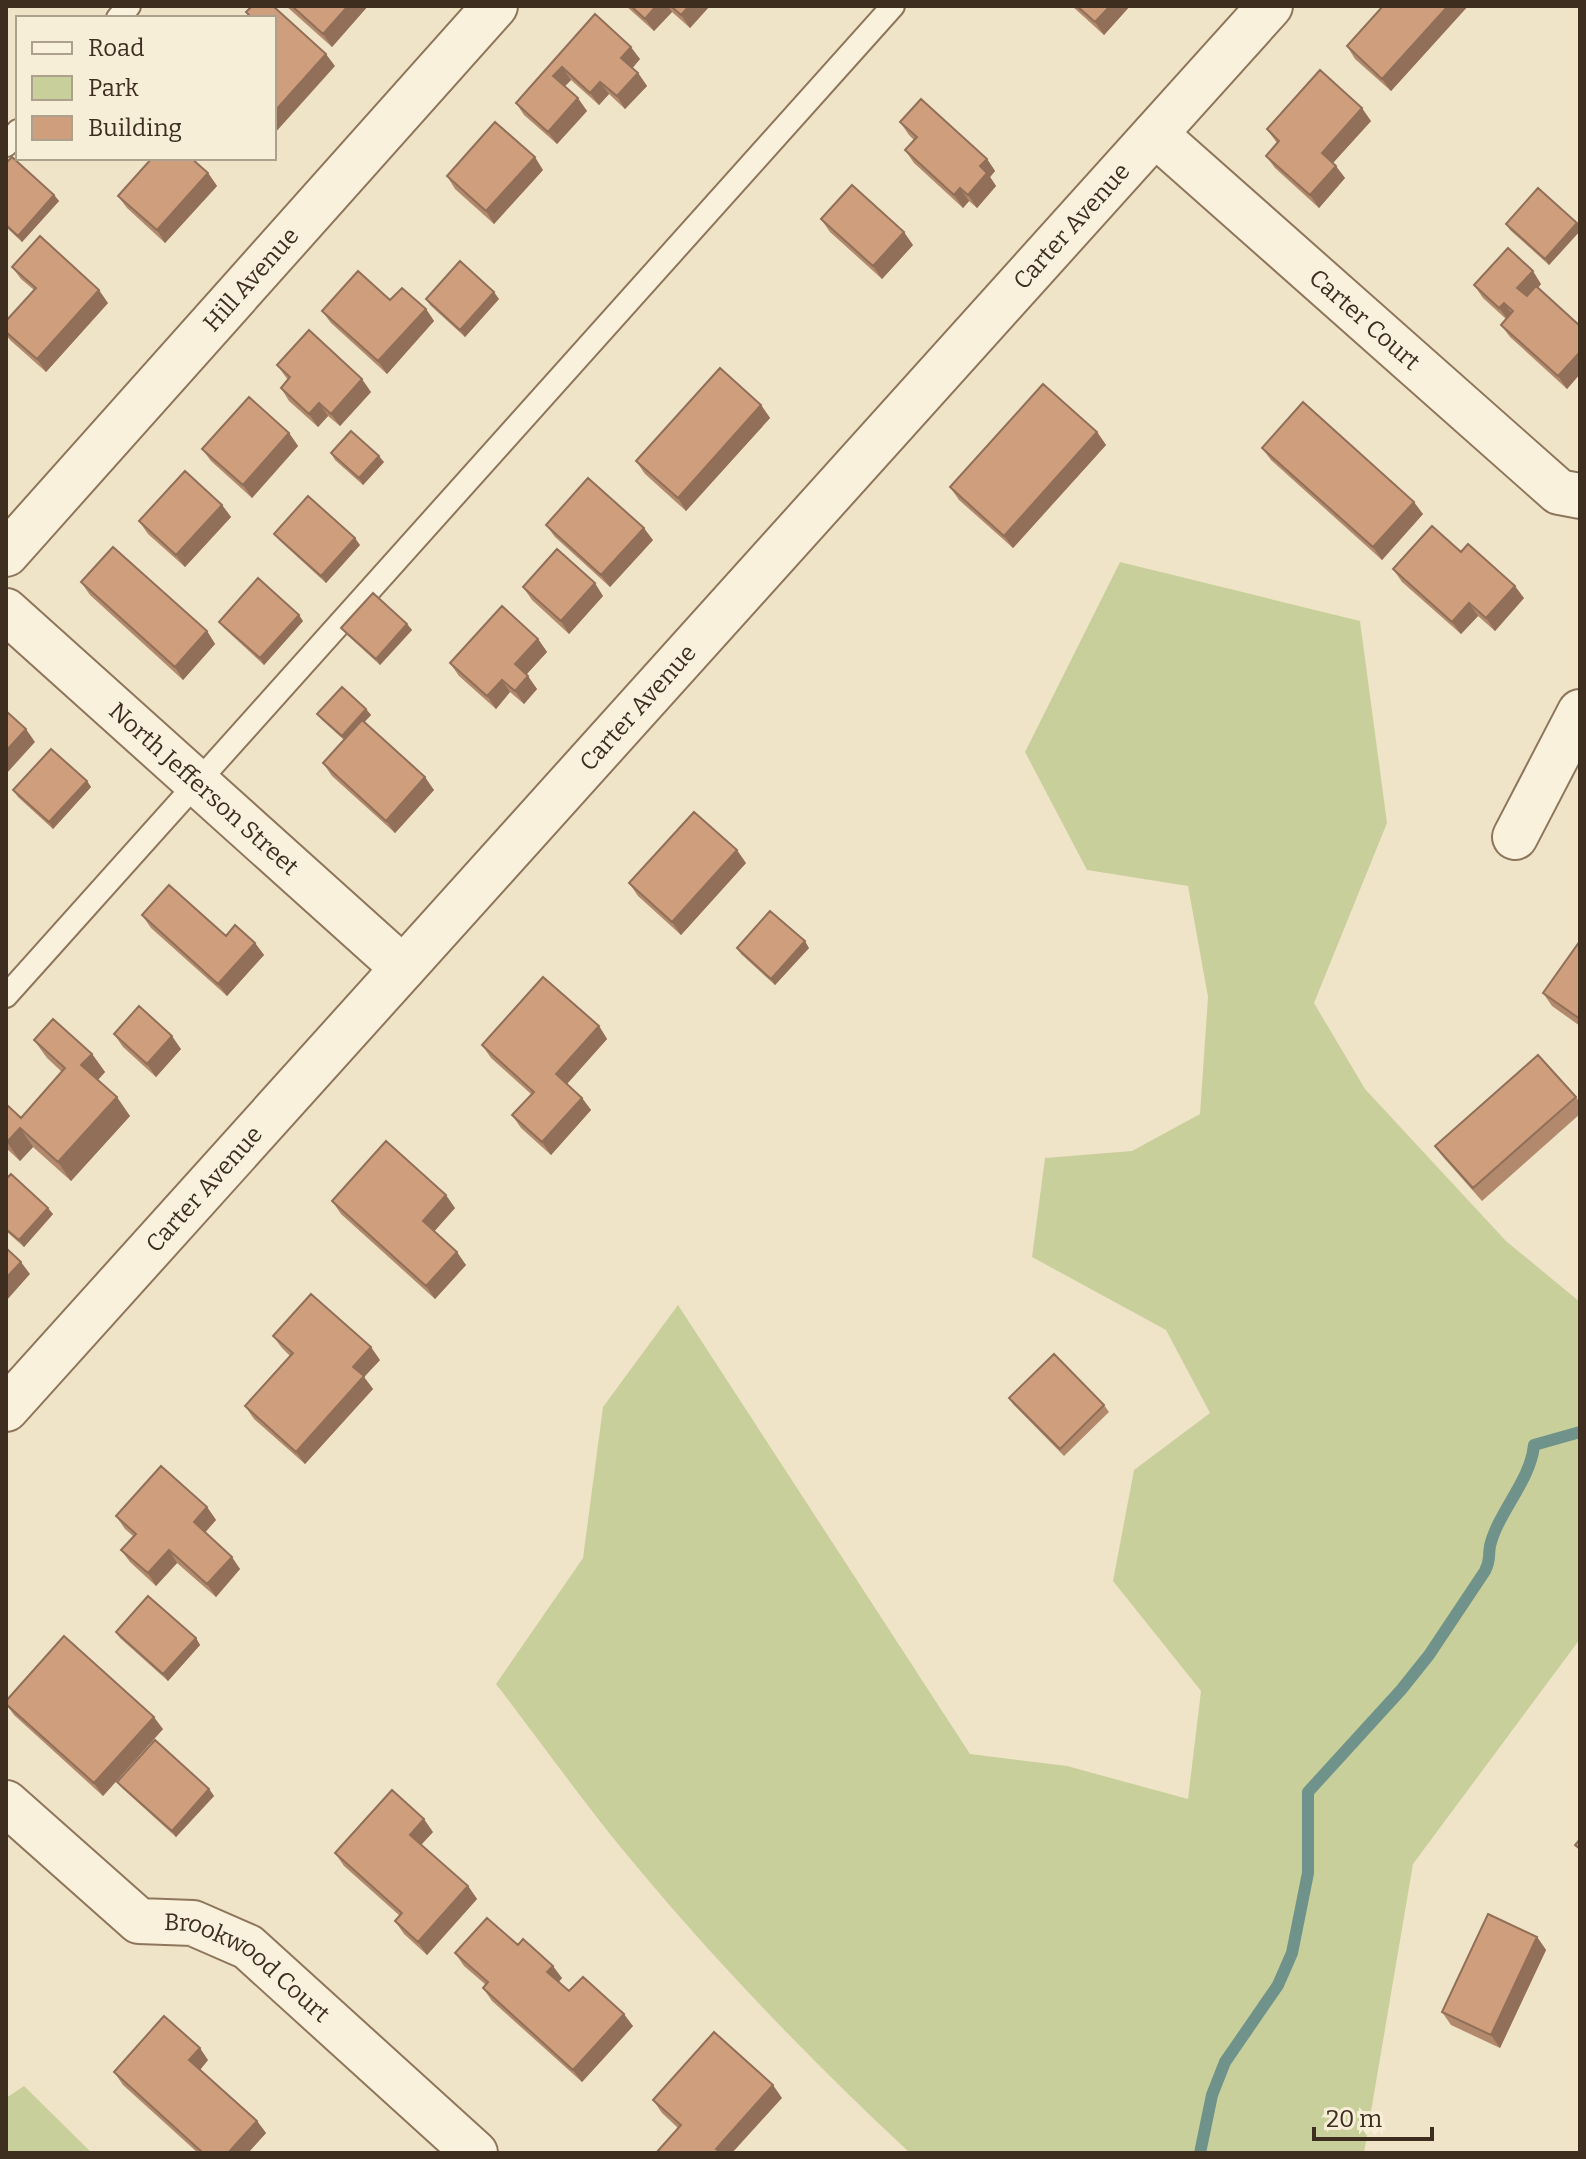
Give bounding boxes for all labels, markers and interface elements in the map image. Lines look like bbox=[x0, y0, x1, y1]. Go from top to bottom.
legend bbox=[16, 16, 276, 160]
text: Road bbox=[88, 34, 144, 62]
text: Park bbox=[88, 74, 139, 102]
text: Building bbox=[88, 114, 182, 142]
street label: Carter Avenue bbox=[1008, 157, 1136, 295]
street label: Hill Avenue bbox=[198, 222, 305, 337]
street label: Carter Court bbox=[1303, 263, 1426, 376]
street label: Carter Avenue bbox=[574, 639, 702, 777]
street label: North Jefferson Street bbox=[103, 697, 304, 881]
street label: Carter Avenue bbox=[140, 1120, 268, 1258]
street label: Brookwood Court bbox=[164, 1908, 336, 2028]
scale bar bbox=[1314, 2091, 1432, 2141]
text: 20 m bbox=[1326, 2105, 1382, 2133]

